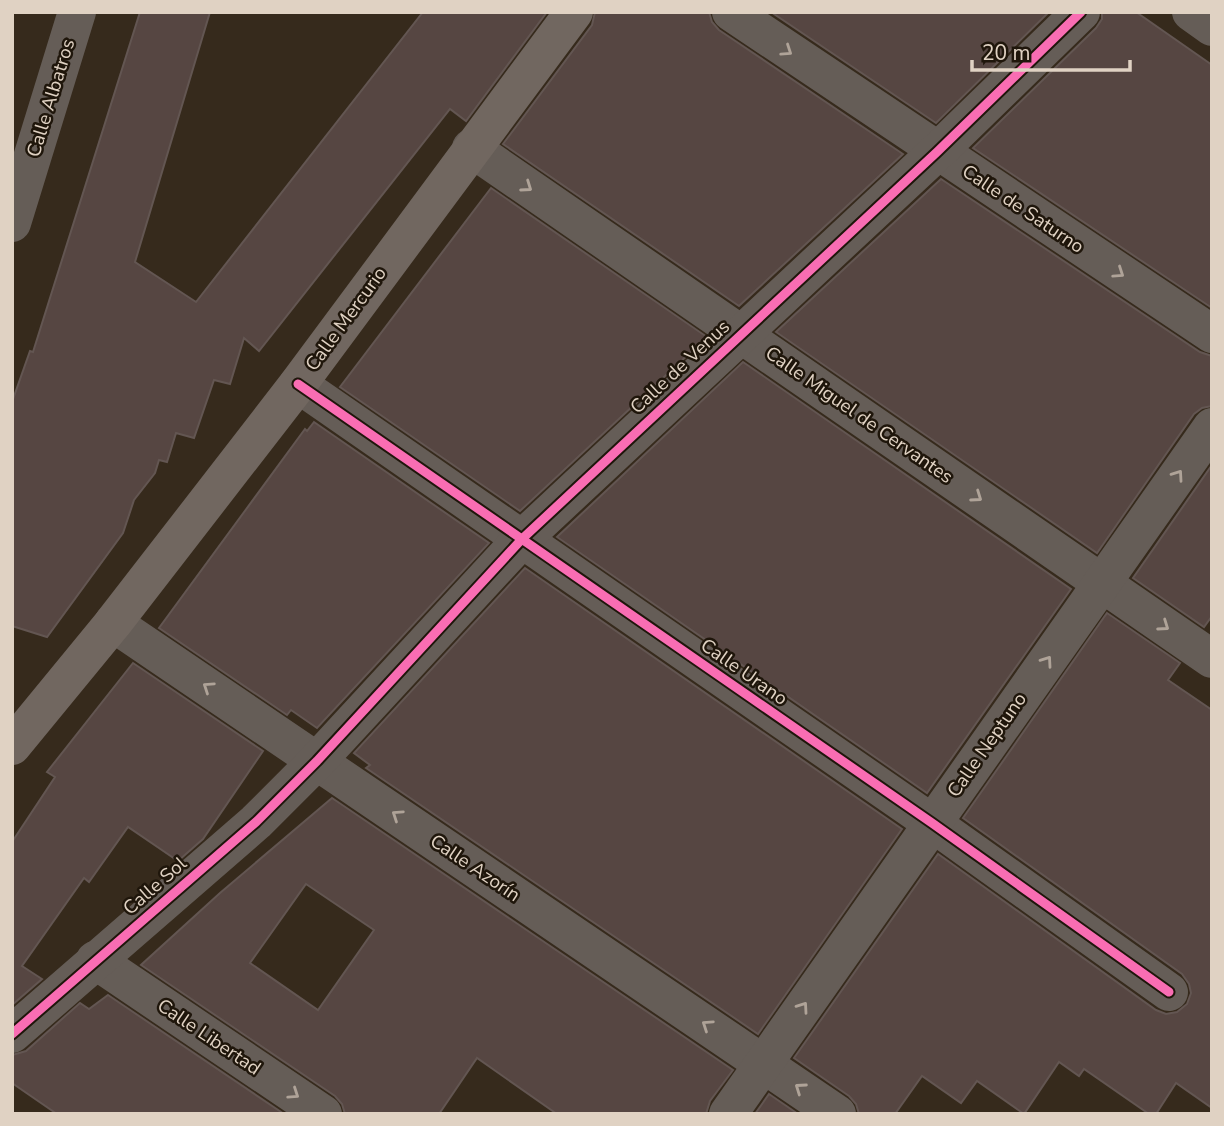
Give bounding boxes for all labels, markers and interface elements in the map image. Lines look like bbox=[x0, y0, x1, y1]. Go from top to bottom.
scale bar bbox=[972, 28, 1130, 72]
street label: Calle Albatros bbox=[21, 36, 81, 160]
text: 20 m bbox=[982, 39, 1031, 67]
one-way arrow bbox=[780, 42, 793, 55]
street label: Calle de Saturno bbox=[957, 159, 1089, 259]
one-way arrow bbox=[519, 179, 532, 191]
street label: Calle Mercurio bbox=[299, 262, 393, 376]
one-way arrow bbox=[1111, 264, 1124, 277]
street label: Calle de Venus bbox=[625, 314, 735, 420]
street label: Calle Miguel de Cervantes bbox=[760, 340, 958, 490]
one-way arrow bbox=[1170, 470, 1182, 483]
one-way arrow bbox=[969, 489, 982, 501]
one-way arrow bbox=[1156, 618, 1169, 630]
street label: Calle Urano bbox=[695, 632, 793, 712]
one-way arrow bbox=[1039, 656, 1051, 669]
one-way arrow bbox=[203, 683, 216, 696]
street label: Calle Neptuno bbox=[941, 687, 1033, 803]
one-way arrow bbox=[392, 811, 405, 823]
street label: Calle Azorín bbox=[425, 828, 525, 908]
street label: Calle Sol bbox=[118, 851, 193, 921]
street label: Calle Libertad bbox=[152, 993, 266, 1081]
one-way arrow bbox=[795, 1002, 807, 1015]
one-way arrow bbox=[702, 1021, 715, 1033]
one-way arrow bbox=[795, 1084, 808, 1096]
one-way arrow bbox=[286, 1086, 299, 1098]

